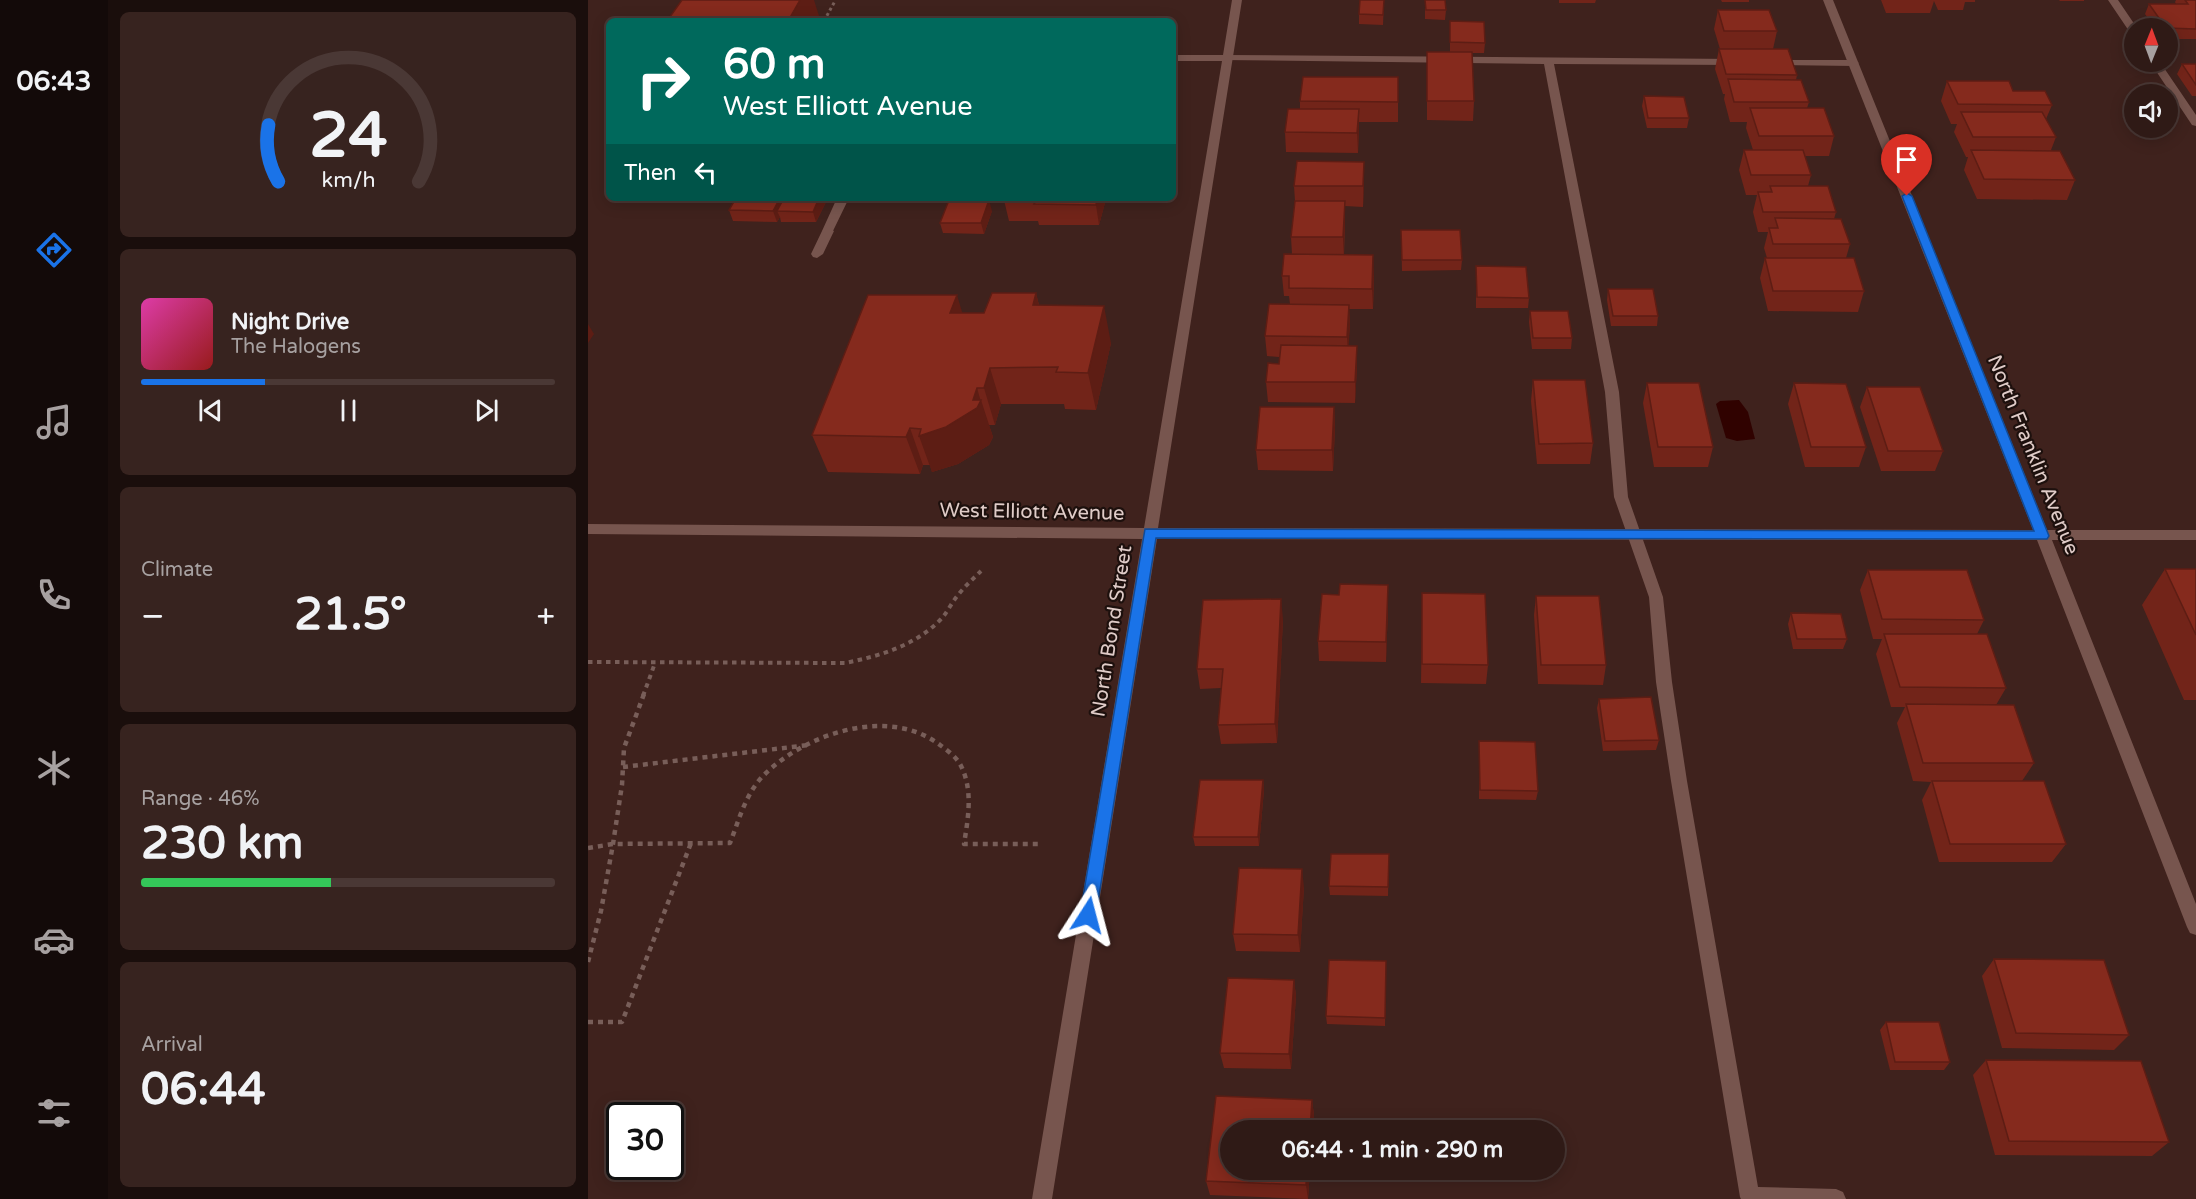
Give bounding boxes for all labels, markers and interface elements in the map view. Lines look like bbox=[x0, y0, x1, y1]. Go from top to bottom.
north arrow bbox=[2124, 18, 2178, 72]
map controls bbox=[2124, 18, 2178, 138]
text: 60 m bbox=[723, 39, 825, 90]
icon: right bbox=[624, 42, 702, 120]
text: 06:43 bbox=[17, 65, 91, 98]
button: sound bbox=[2124, 84, 2178, 138]
text: West Elliott Avenue bbox=[723, 90, 973, 123]
text: 24 bbox=[309, 99, 387, 174]
pin bbox=[1881, 134, 1932, 196]
icon: arrive bbox=[1890, 143, 1923, 176]
icon: left bbox=[689, 156, 722, 189]
text: Then bbox=[624, 160, 677, 186]
text: km/h bbox=[321, 167, 375, 193]
icon: directions bbox=[33, 229, 75, 271]
text: Night Drive bbox=[231, 309, 349, 335]
text: The Halogens bbox=[231, 335, 361, 359]
street label: North Franklin Avenue bbox=[1982, 352, 2084, 558]
icon: previous bbox=[194, 394, 227, 427]
icon: pause bbox=[332, 394, 365, 427]
icon: next bbox=[470, 394, 503, 427]
icon: music bbox=[33, 401, 75, 443]
street label: West Elliott Avenue bbox=[939, 498, 1125, 526]
street label: North Bond Street bbox=[1087, 543, 1137, 719]
text: Climate bbox=[141, 558, 213, 582]
icon: phone bbox=[33, 574, 75, 616]
text: 21.5° bbox=[294, 588, 407, 642]
text: − bbox=[141, 597, 165, 636]
text: + bbox=[536, 597, 555, 636]
icon: climate bbox=[33, 747, 75, 789]
text: Range · 46% bbox=[141, 787, 260, 811]
text: 230 km bbox=[141, 817, 303, 871]
position arrow bbox=[1056, 883, 1120, 947]
icon: car bbox=[33, 919, 75, 961]
text: Arrival bbox=[141, 1033, 203, 1057]
text: 06:44 bbox=[141, 1063, 266, 1117]
icon: filters bbox=[33, 1092, 75, 1134]
speed limit sign: 30 bbox=[606, 1102, 684, 1180]
text: 06:44 · 1 min · 290 m bbox=[1282, 1137, 1503, 1163]

